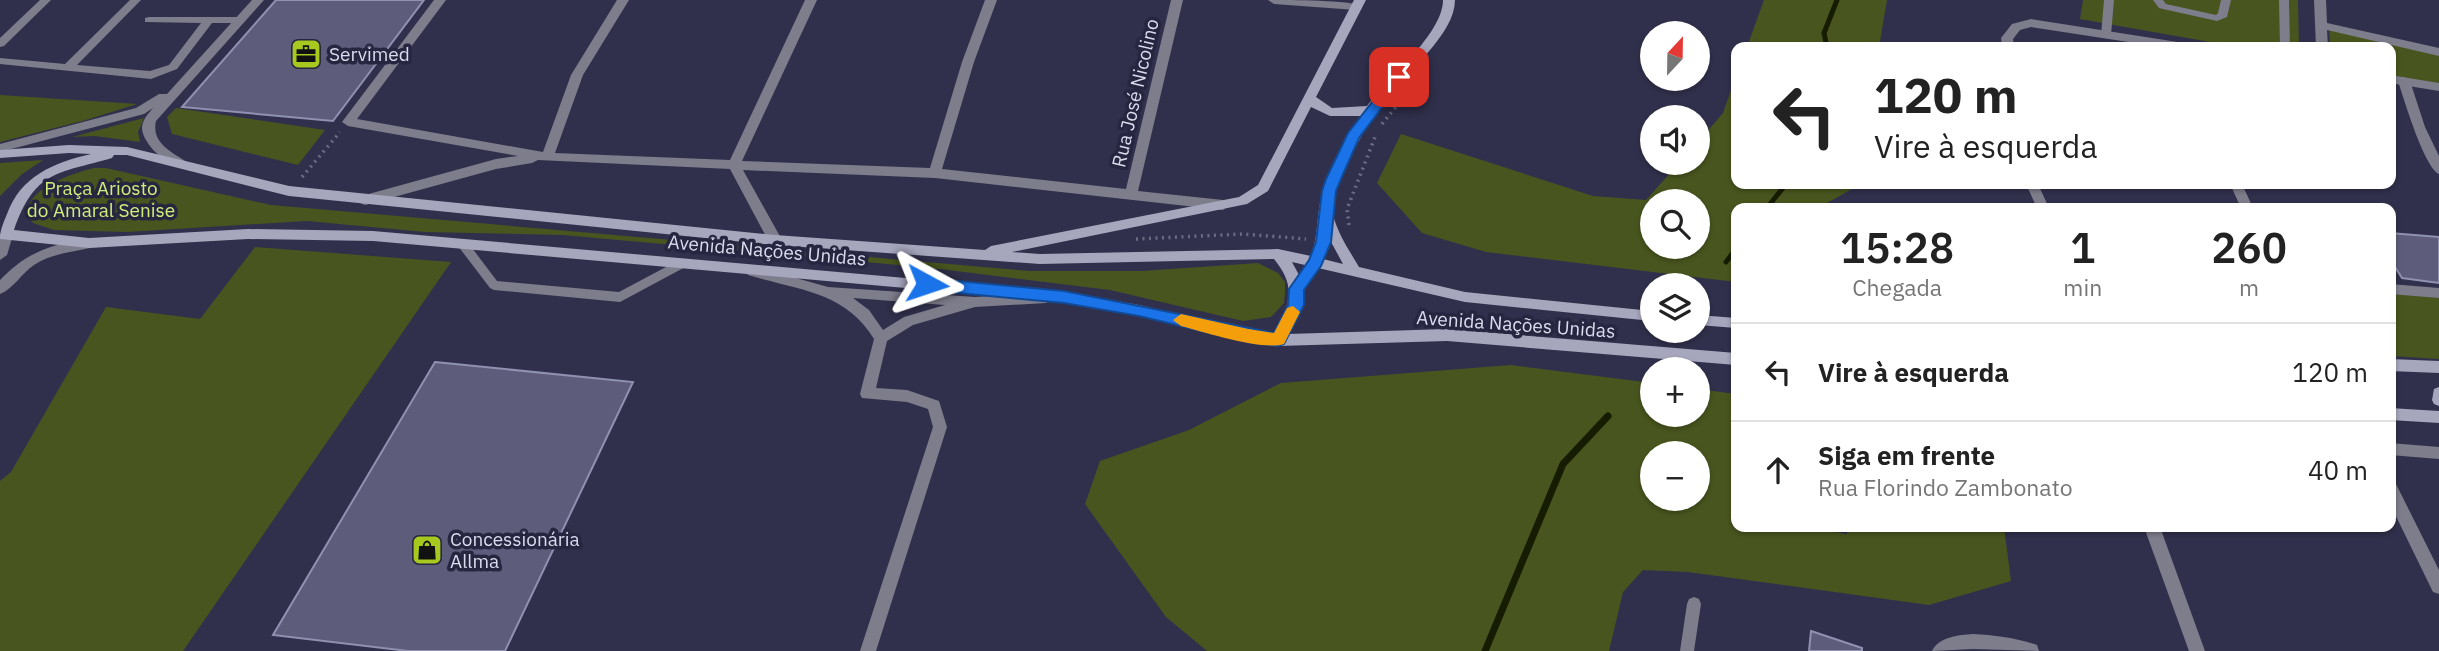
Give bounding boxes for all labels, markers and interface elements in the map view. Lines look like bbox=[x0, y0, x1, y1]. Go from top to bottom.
street label: Rua José Nicolino bbox=[1106, 16, 1164, 170]
north arrow bbox=[1640, 21, 1710, 91]
map controls bbox=[1640, 21, 1710, 511]
office icon: Servimed bbox=[289, 37, 323, 71]
place label: Servimed bbox=[329, 42, 410, 66]
pin bbox=[1369, 47, 1429, 107]
icon: arrive bbox=[1380, 58, 1418, 96]
text: 120 m bbox=[1874, 63, 2018, 126]
icon: left bbox=[1759, 70, 1850, 161]
button: sound bbox=[1640, 105, 1710, 175]
text: Vire à esquerda bbox=[1874, 125, 2098, 167]
park label: Praça Ariosto do Amaral Senise bbox=[27, 176, 175, 222]
button: search bbox=[1640, 189, 1710, 259]
text: 15:28 bbox=[1840, 220, 1954, 275]
text: 1 bbox=[2070, 220, 2095, 275]
text: 260 bbox=[2211, 220, 2287, 275]
street label: Avenida Nações Unidas bbox=[667, 229, 867, 271]
position arrow bbox=[890, 247, 964, 321]
text: Chegada bbox=[1852, 272, 1942, 302]
text: min bbox=[2063, 272, 2102, 302]
text: m bbox=[2239, 272, 2259, 302]
button: layers bbox=[1640, 273, 1710, 343]
street label: Avenida Nações Unidas bbox=[1416, 305, 1616, 343]
icon: left bbox=[1759, 353, 1797, 391]
text: Vire à esquerda bbox=[1818, 355, 2009, 389]
text: 120 m bbox=[2292, 355, 2368, 389]
button: + bbox=[1640, 357, 1710, 427]
text: Siga em frente bbox=[1818, 438, 1995, 472]
button: − bbox=[1640, 441, 1710, 511]
icon: ahead bbox=[1759, 451, 1797, 489]
text: 40 m bbox=[2308, 453, 2368, 487]
text: Rua Florindo Zambonato bbox=[1818, 472, 2073, 502]
place label: Concessionária Allma bbox=[450, 527, 580, 573]
shop icon: Concessionária Allma bbox=[410, 533, 444, 567]

